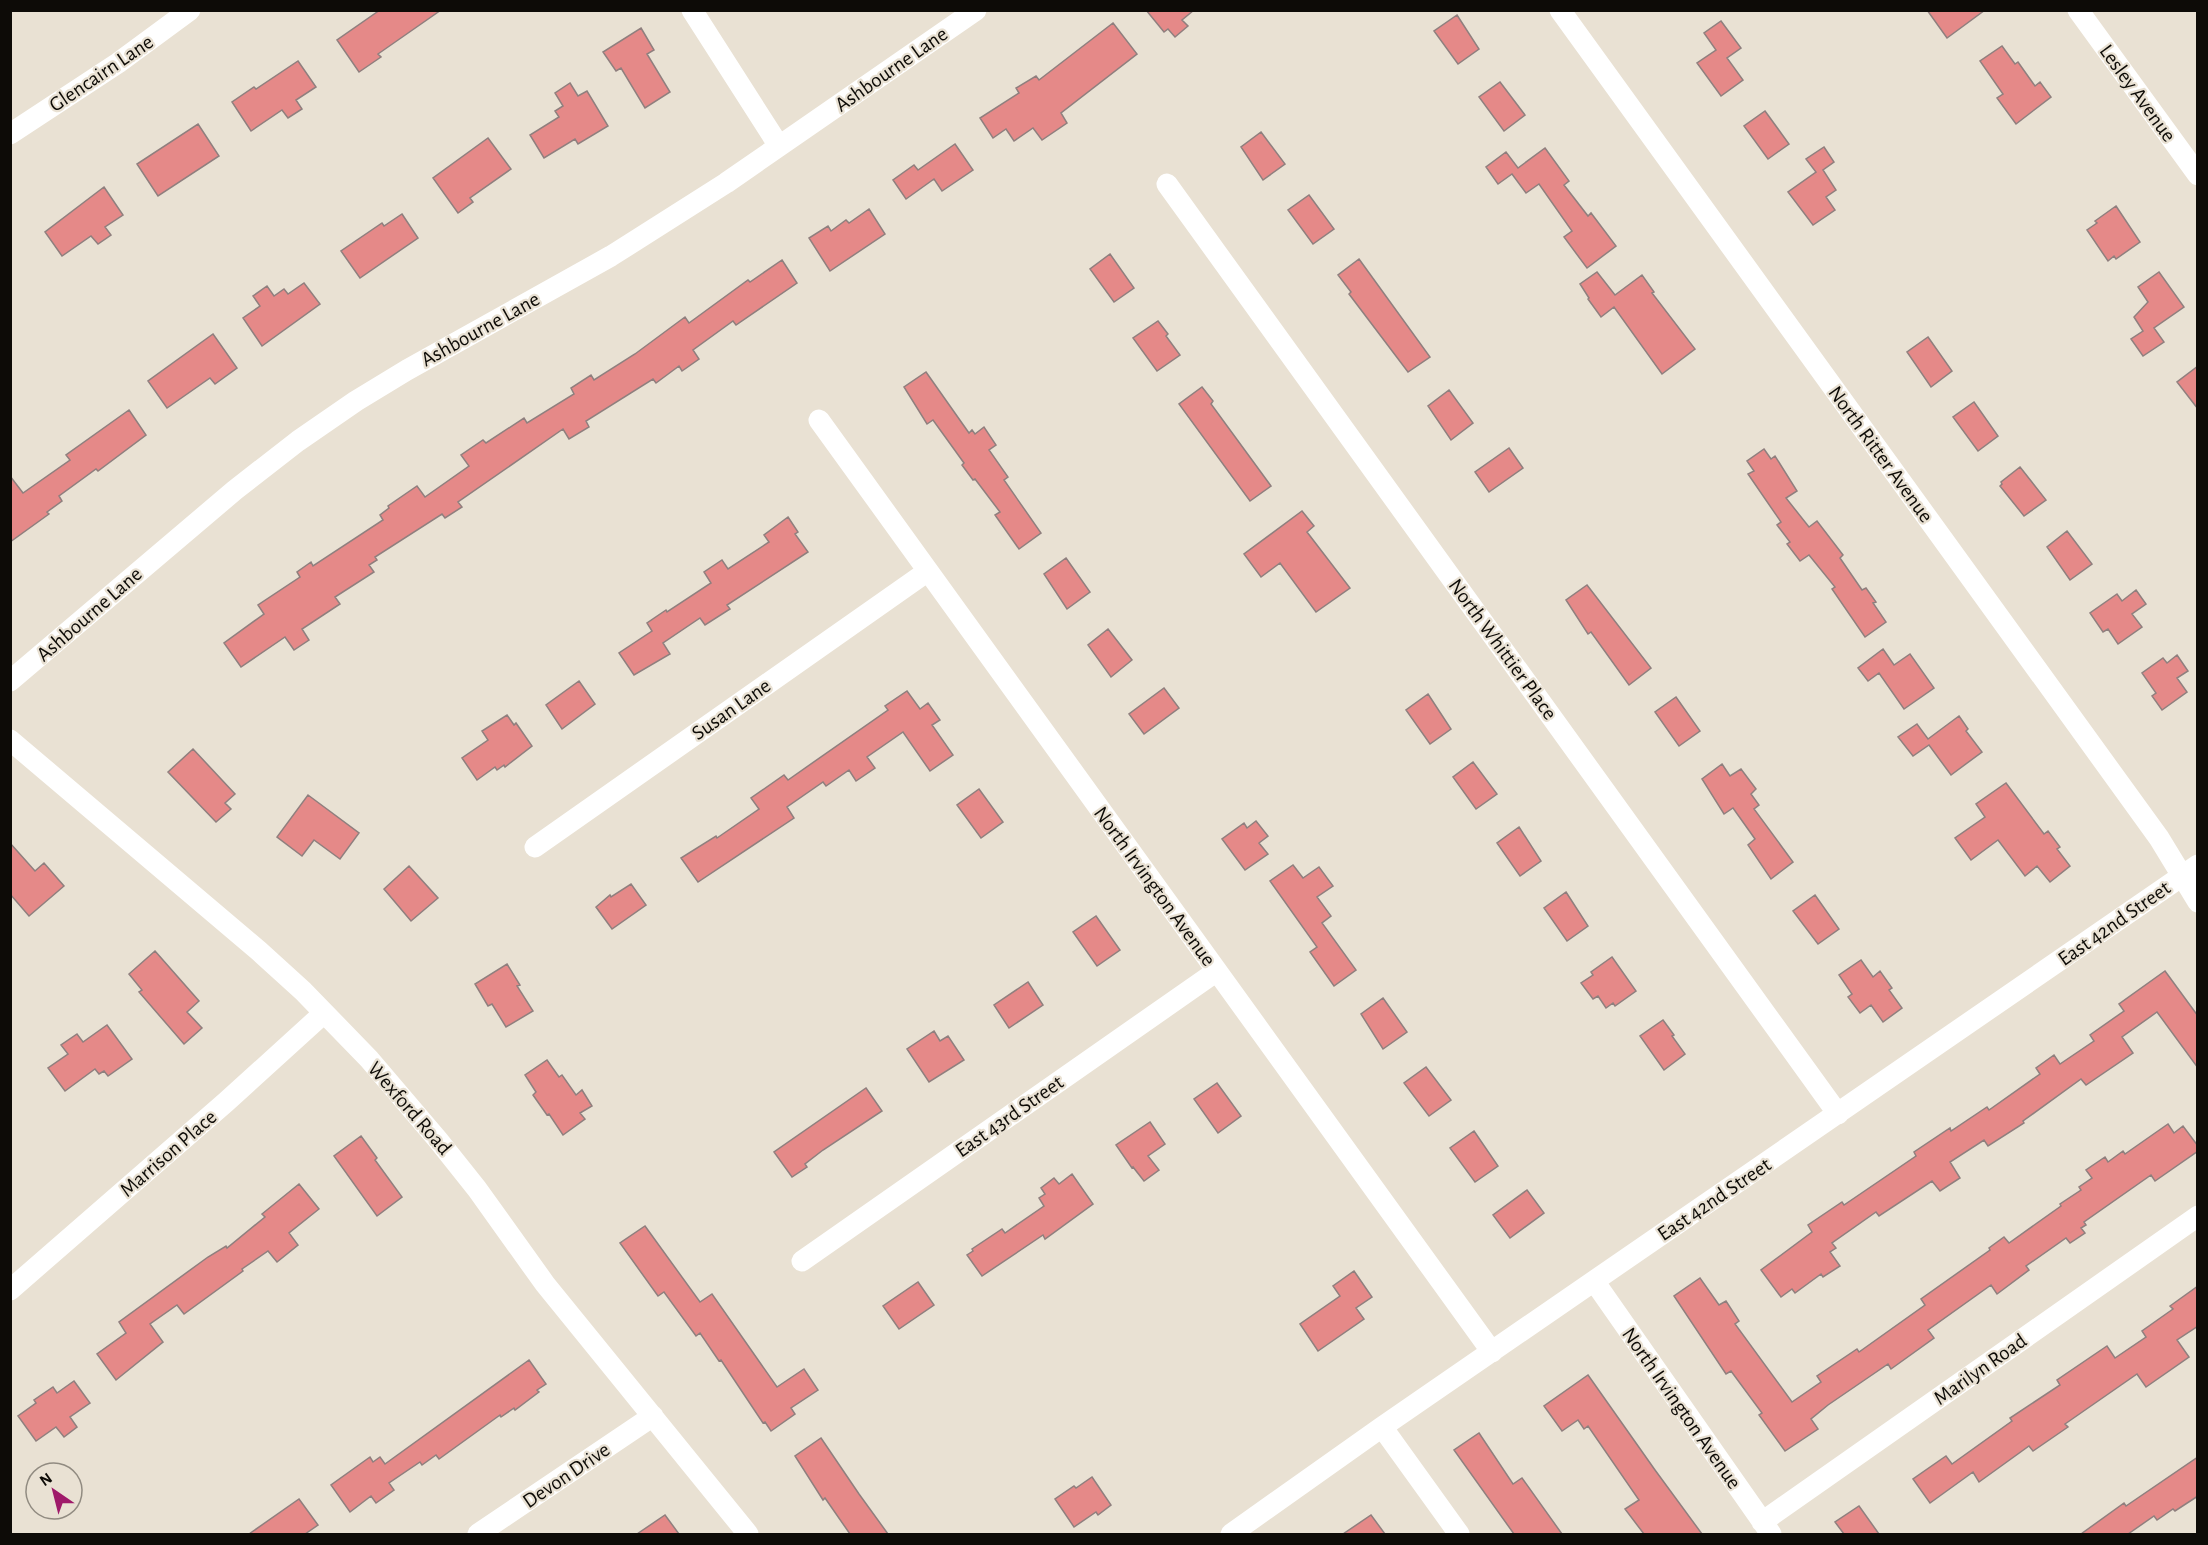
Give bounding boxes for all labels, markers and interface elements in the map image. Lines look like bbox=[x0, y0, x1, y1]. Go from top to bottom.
street label: Ashbourne Lane bbox=[831, 23, 951, 116]
street label: Glencairn Lane bbox=[45, 31, 157, 116]
street label: Lesley Avenue bbox=[2095, 41, 2180, 146]
street label: Ashbourne Lane bbox=[417, 288, 543, 371]
street label: North Ritter Avenue bbox=[1824, 382, 1937, 526]
street label: Ashbourne Lane bbox=[33, 563, 146, 666]
street label: North Whittier Place bbox=[1445, 575, 1561, 724]
street label: Susan Lane bbox=[688, 675, 775, 744]
street label: North Irvington Avenue bbox=[1090, 803, 1219, 970]
street label: East 42nd Street bbox=[2054, 877, 2174, 970]
street label: Wexford Road bbox=[364, 1058, 456, 1159]
street label: East 43rd Street bbox=[951, 1071, 1067, 1161]
street label: Marrison Place bbox=[116, 1106, 221, 1201]
street label: East 42nd Street bbox=[1654, 1154, 1775, 1245]
street label: North Irvington Avenue bbox=[1618, 1324, 1745, 1493]
street label: Marilyn Road bbox=[1930, 1330, 2031, 1409]
street label: Devon Drive bbox=[519, 1439, 614, 1512]
north arrow bbox=[24, 1461, 84, 1521]
text: N bbox=[37, 1470, 55, 1489]

